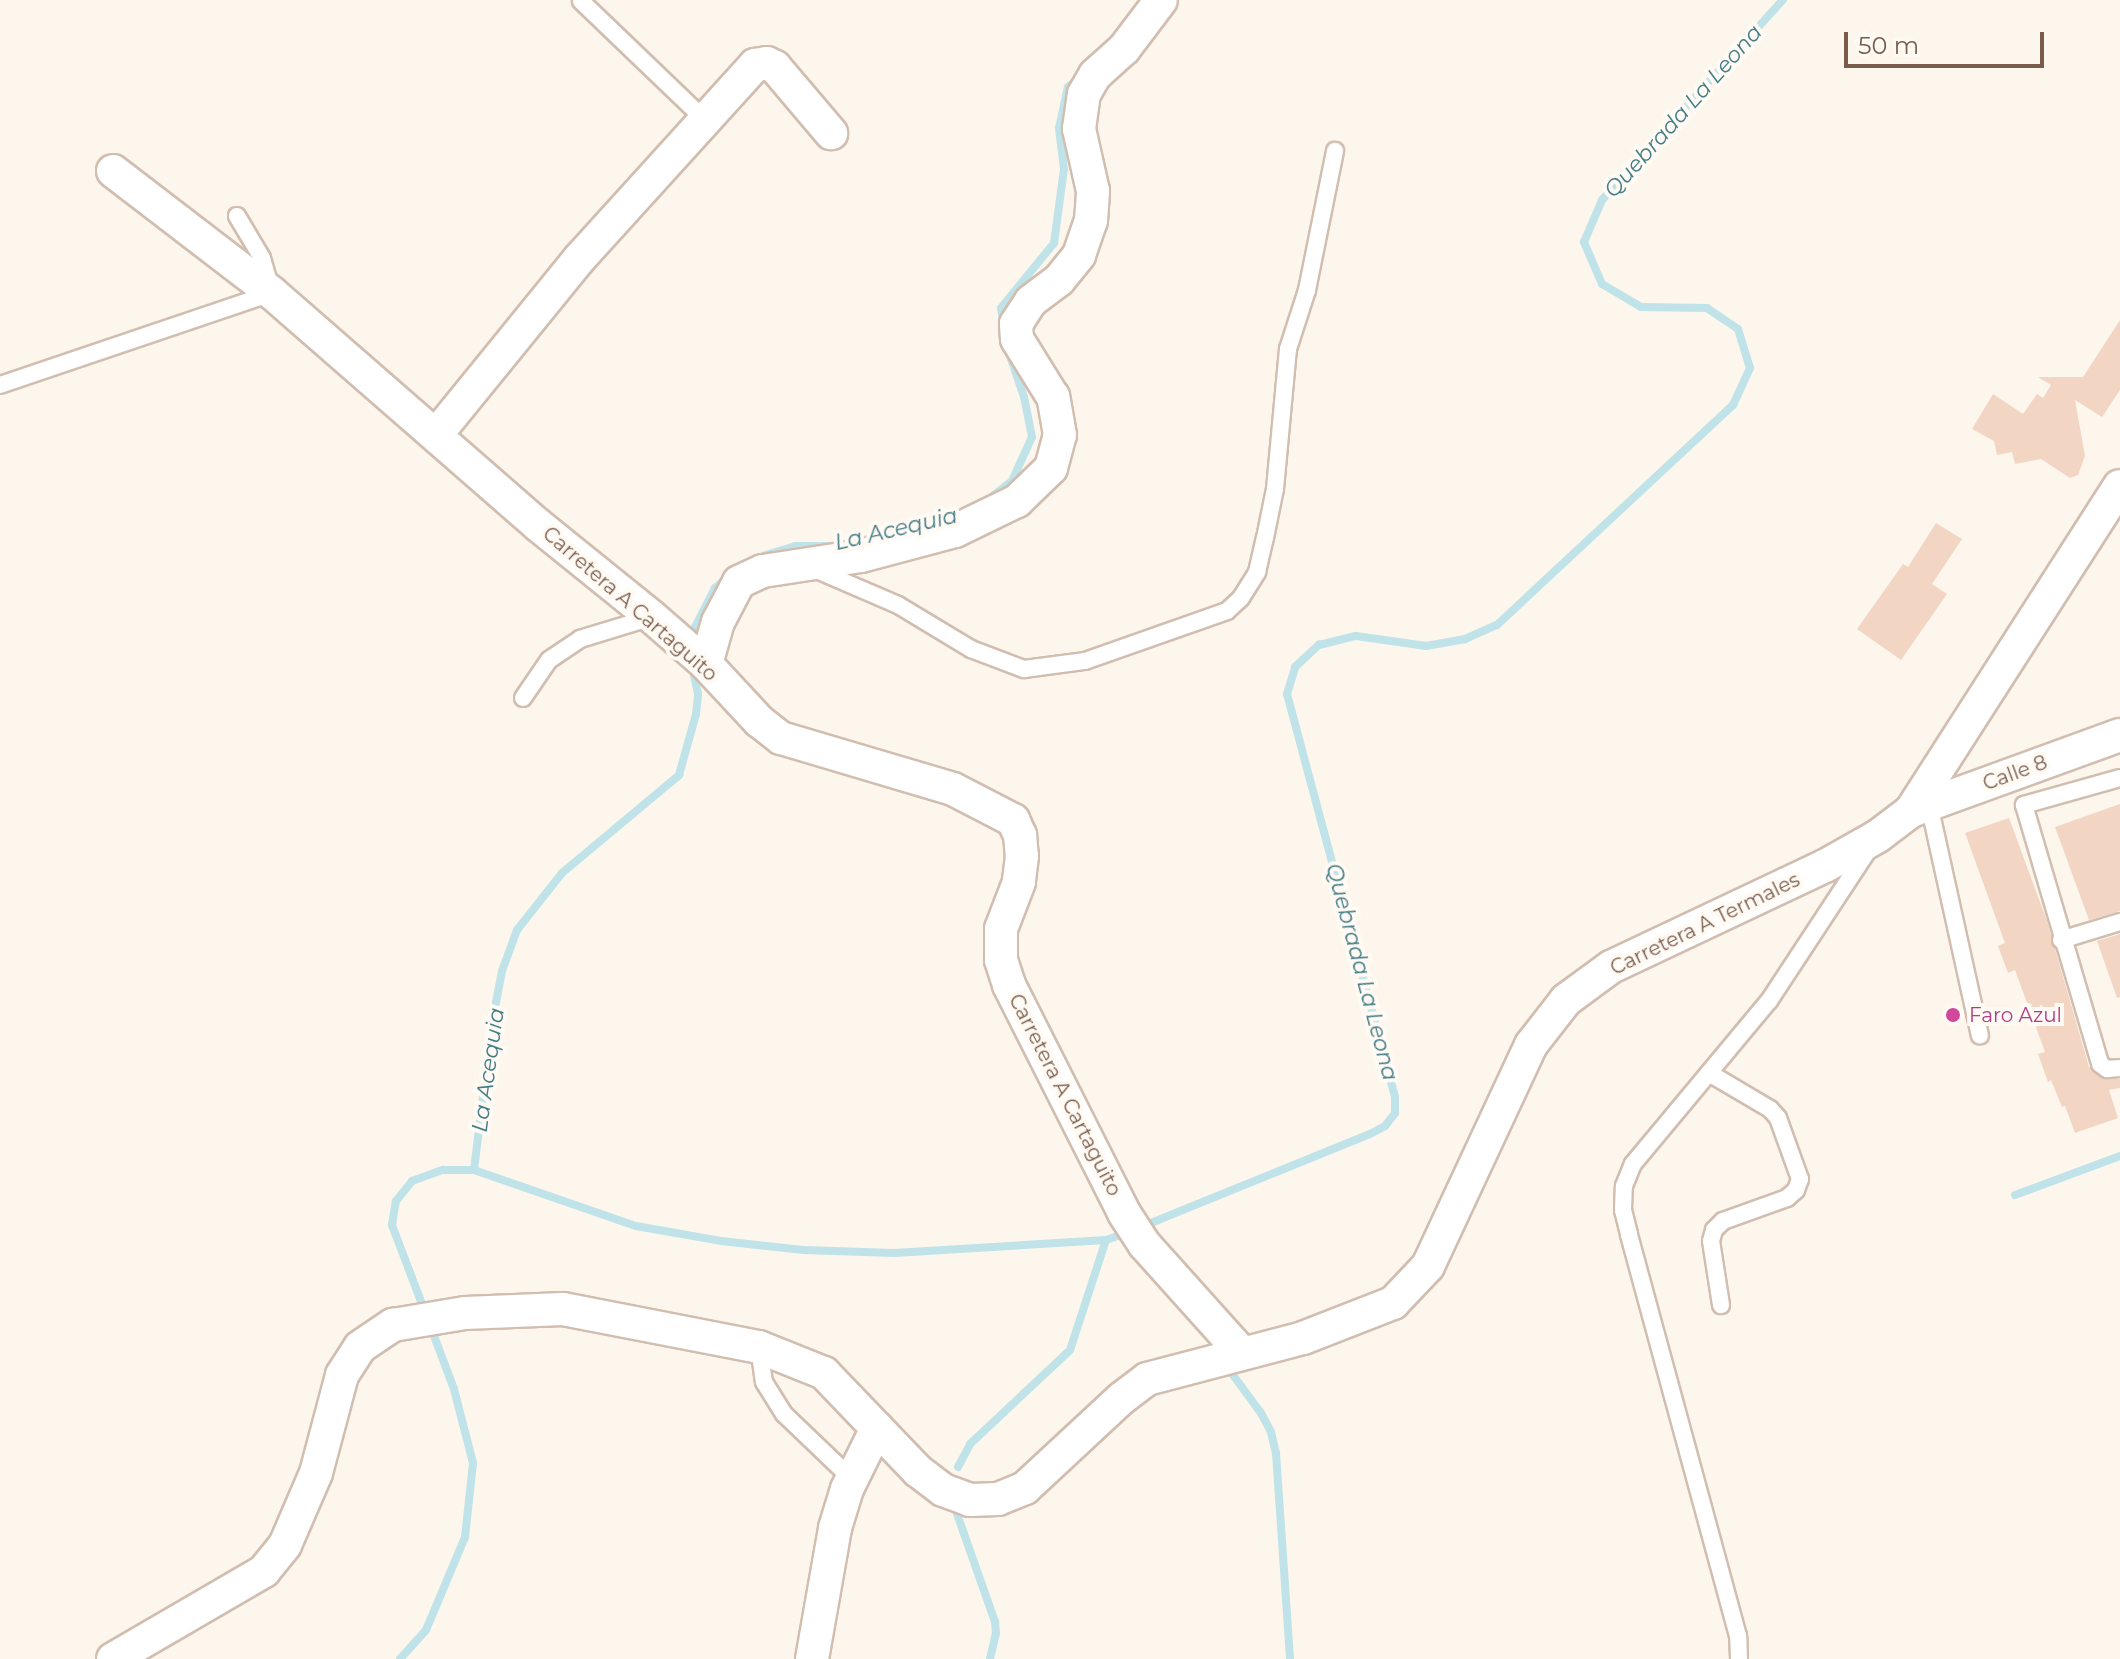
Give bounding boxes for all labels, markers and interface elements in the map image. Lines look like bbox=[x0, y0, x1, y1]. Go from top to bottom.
scale bar bbox=[1848, 16, 2048, 66]
water label: Quebrada La Leona bbox=[1598, 19, 1768, 203]
text: 50 m bbox=[1858, 31, 1919, 60]
water label: La Acequia bbox=[832, 502, 960, 556]
street label: Carretera A Cartaguito bbox=[538, 522, 722, 686]
street label: Calle 8 bbox=[1980, 750, 2050, 796]
water label: Quebrada La Leona bbox=[1320, 861, 1404, 1083]
street label: Carretera A Termales bbox=[1606, 868, 1804, 980]
street label: Carretera A Cartaguito bbox=[1004, 990, 1126, 1200]
place label: Faro Azul bbox=[1969, 1003, 2062, 1027]
water label: La Acequia bbox=[466, 1006, 510, 1134]
marker: Faro Azul bbox=[1944, 1006, 1962, 1024]

